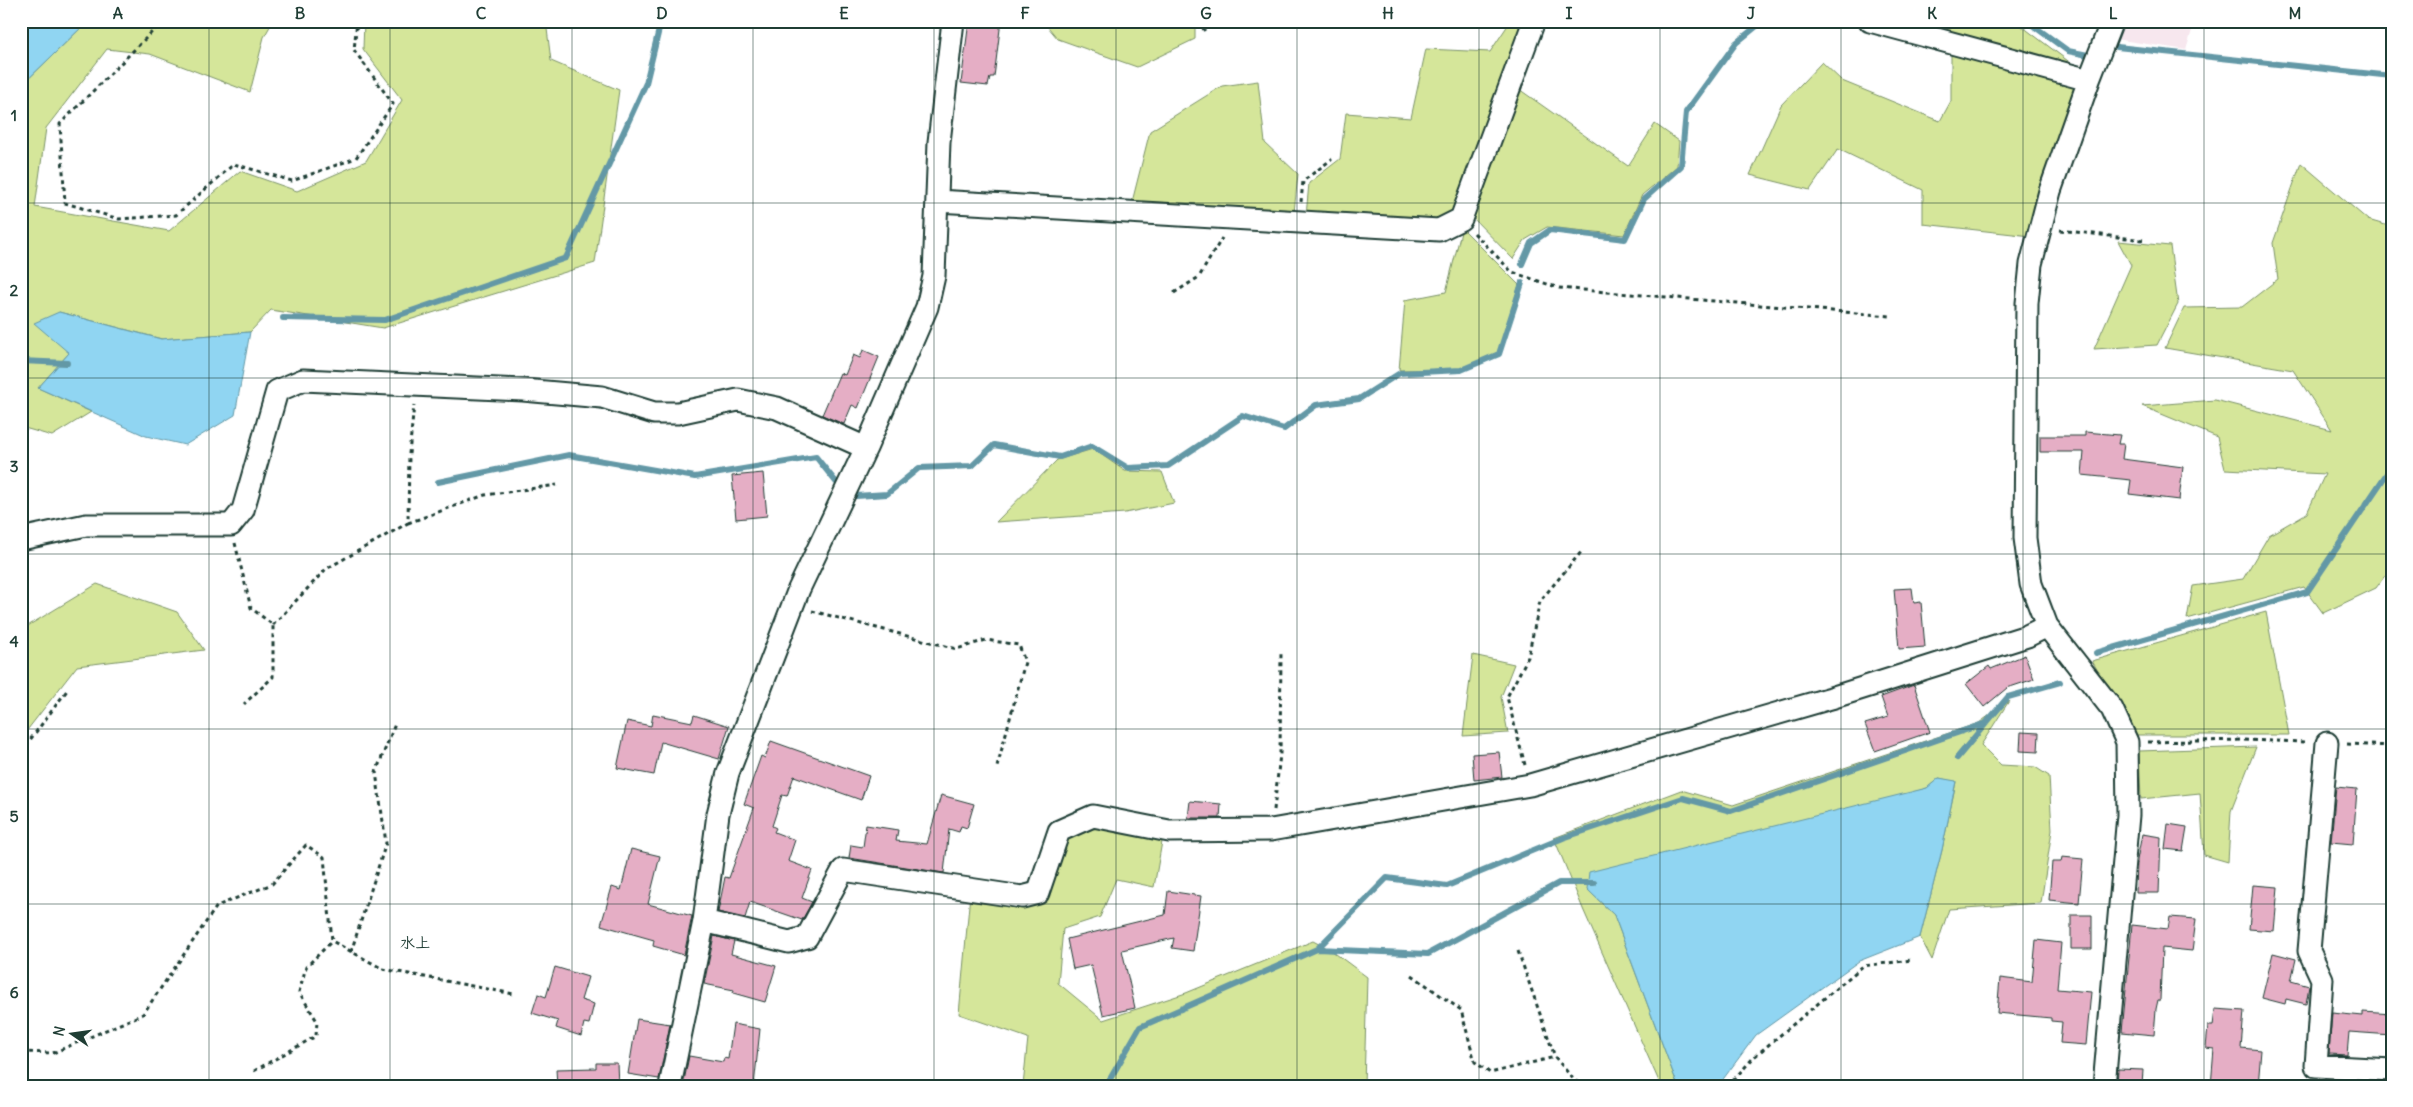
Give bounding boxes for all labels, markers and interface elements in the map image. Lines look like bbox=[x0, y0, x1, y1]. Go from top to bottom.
text: A bbox=[113, 3, 123, 23]
text: B bbox=[295, 3, 306, 23]
text: C bbox=[476, 3, 487, 23]
text: D bbox=[656, 3, 668, 23]
text: E bbox=[839, 3, 849, 23]
text: F bbox=[1020, 3, 1030, 23]
text: G bbox=[1200, 3, 1212, 23]
text: H bbox=[1382, 3, 1394, 23]
text: I bbox=[1566, 3, 1573, 23]
text: J bbox=[1747, 3, 1756, 23]
text: K bbox=[1927, 3, 1937, 23]
text: L bbox=[2109, 3, 2118, 23]
text: M bbox=[2289, 3, 2302, 23]
text: 1 bbox=[11, 105, 17, 125]
text: 2 bbox=[10, 280, 19, 300]
text: 3 bbox=[9, 456, 19, 476]
text: 4 bbox=[9, 631, 19, 651]
text: 5 bbox=[9, 806, 19, 826]
district label: 水上 bbox=[400, 933, 430, 952]
text: 6 bbox=[9, 982, 19, 1002]
north arrow bbox=[48, 1010, 98, 1060]
text: N bbox=[49, 1024, 69, 1038]

